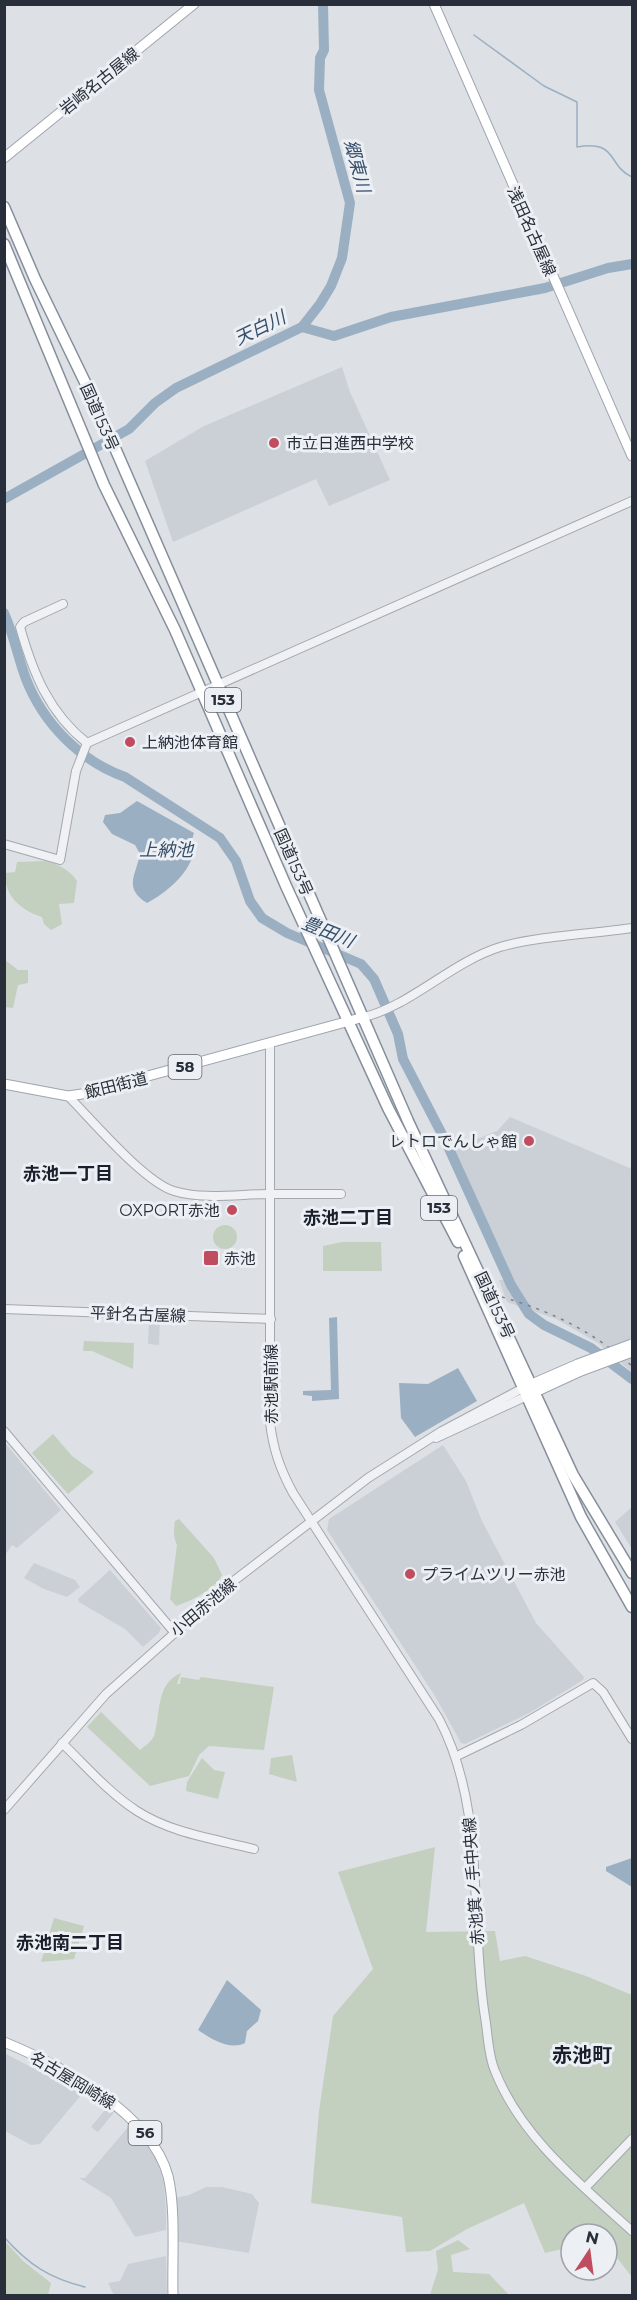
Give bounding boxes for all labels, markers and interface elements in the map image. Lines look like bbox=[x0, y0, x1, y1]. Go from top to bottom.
street label: 岩崎名古屋線 bbox=[56, 44, 143, 119]
water label: 郷東川 bbox=[339, 137, 375, 197]
street label: 浅田名古屋線 bbox=[503, 183, 560, 279]
water label: 天白川 bbox=[231, 305, 291, 350]
street label: 国道153号 bbox=[76, 381, 123, 454]
place label: 市立日進西中学校 bbox=[286, 434, 414, 453]
marker: 市立日進西中学校 bbox=[267, 436, 281, 450]
road number: 153 bbox=[205, 688, 241, 712]
place label: 上納池体育館 bbox=[142, 733, 238, 752]
marker: 上納池体育館 bbox=[123, 735, 137, 749]
street label: 国道153号 bbox=[270, 826, 317, 899]
water label: 上納池 bbox=[139, 839, 195, 861]
water label: 豊田川 bbox=[299, 912, 359, 953]
road number: 58 bbox=[168, 1055, 201, 1079]
street label: 飯田街道 bbox=[83, 1069, 149, 1102]
place label: レトロでんしゃ館 bbox=[389, 1132, 517, 1151]
marker: レトロでんしゃ館 bbox=[522, 1134, 536, 1148]
district label: 赤池一丁目 bbox=[23, 1163, 113, 1185]
road number: 153 bbox=[421, 1196, 457, 1220]
place label: OXPORT赤池 bbox=[119, 1201, 220, 1220]
marker: OXPORT赤池 bbox=[225, 1203, 239, 1217]
district label: 赤池二丁目 bbox=[303, 1207, 393, 1229]
marker: 赤池 bbox=[202, 1249, 220, 1267]
place label: 赤池 bbox=[224, 1249, 256, 1268]
street label: 国道153号 bbox=[471, 1269, 518, 1342]
street label: 平針名古屋線 bbox=[90, 1303, 186, 1326]
street label: 赤池駅前線 bbox=[262, 1344, 281, 1424]
place label: プライムツリー赤池 bbox=[422, 1565, 566, 1584]
marker: プライムツリー赤池 bbox=[403, 1567, 417, 1581]
street label: 小田赤池線 bbox=[167, 1574, 240, 1640]
street label: 赤池箕ノ手中央線 bbox=[460, 1816, 487, 1945]
district label: 赤池南二丁目 bbox=[16, 1932, 124, 1954]
district label: 赤池町 bbox=[552, 2043, 612, 2067]
street label: 名古屋岡崎線 bbox=[27, 2048, 119, 2113]
road number: 56 bbox=[128, 2121, 162, 2145]
north arrow bbox=[559, 2222, 619, 2282]
text: N bbox=[584, 2227, 601, 2249]

